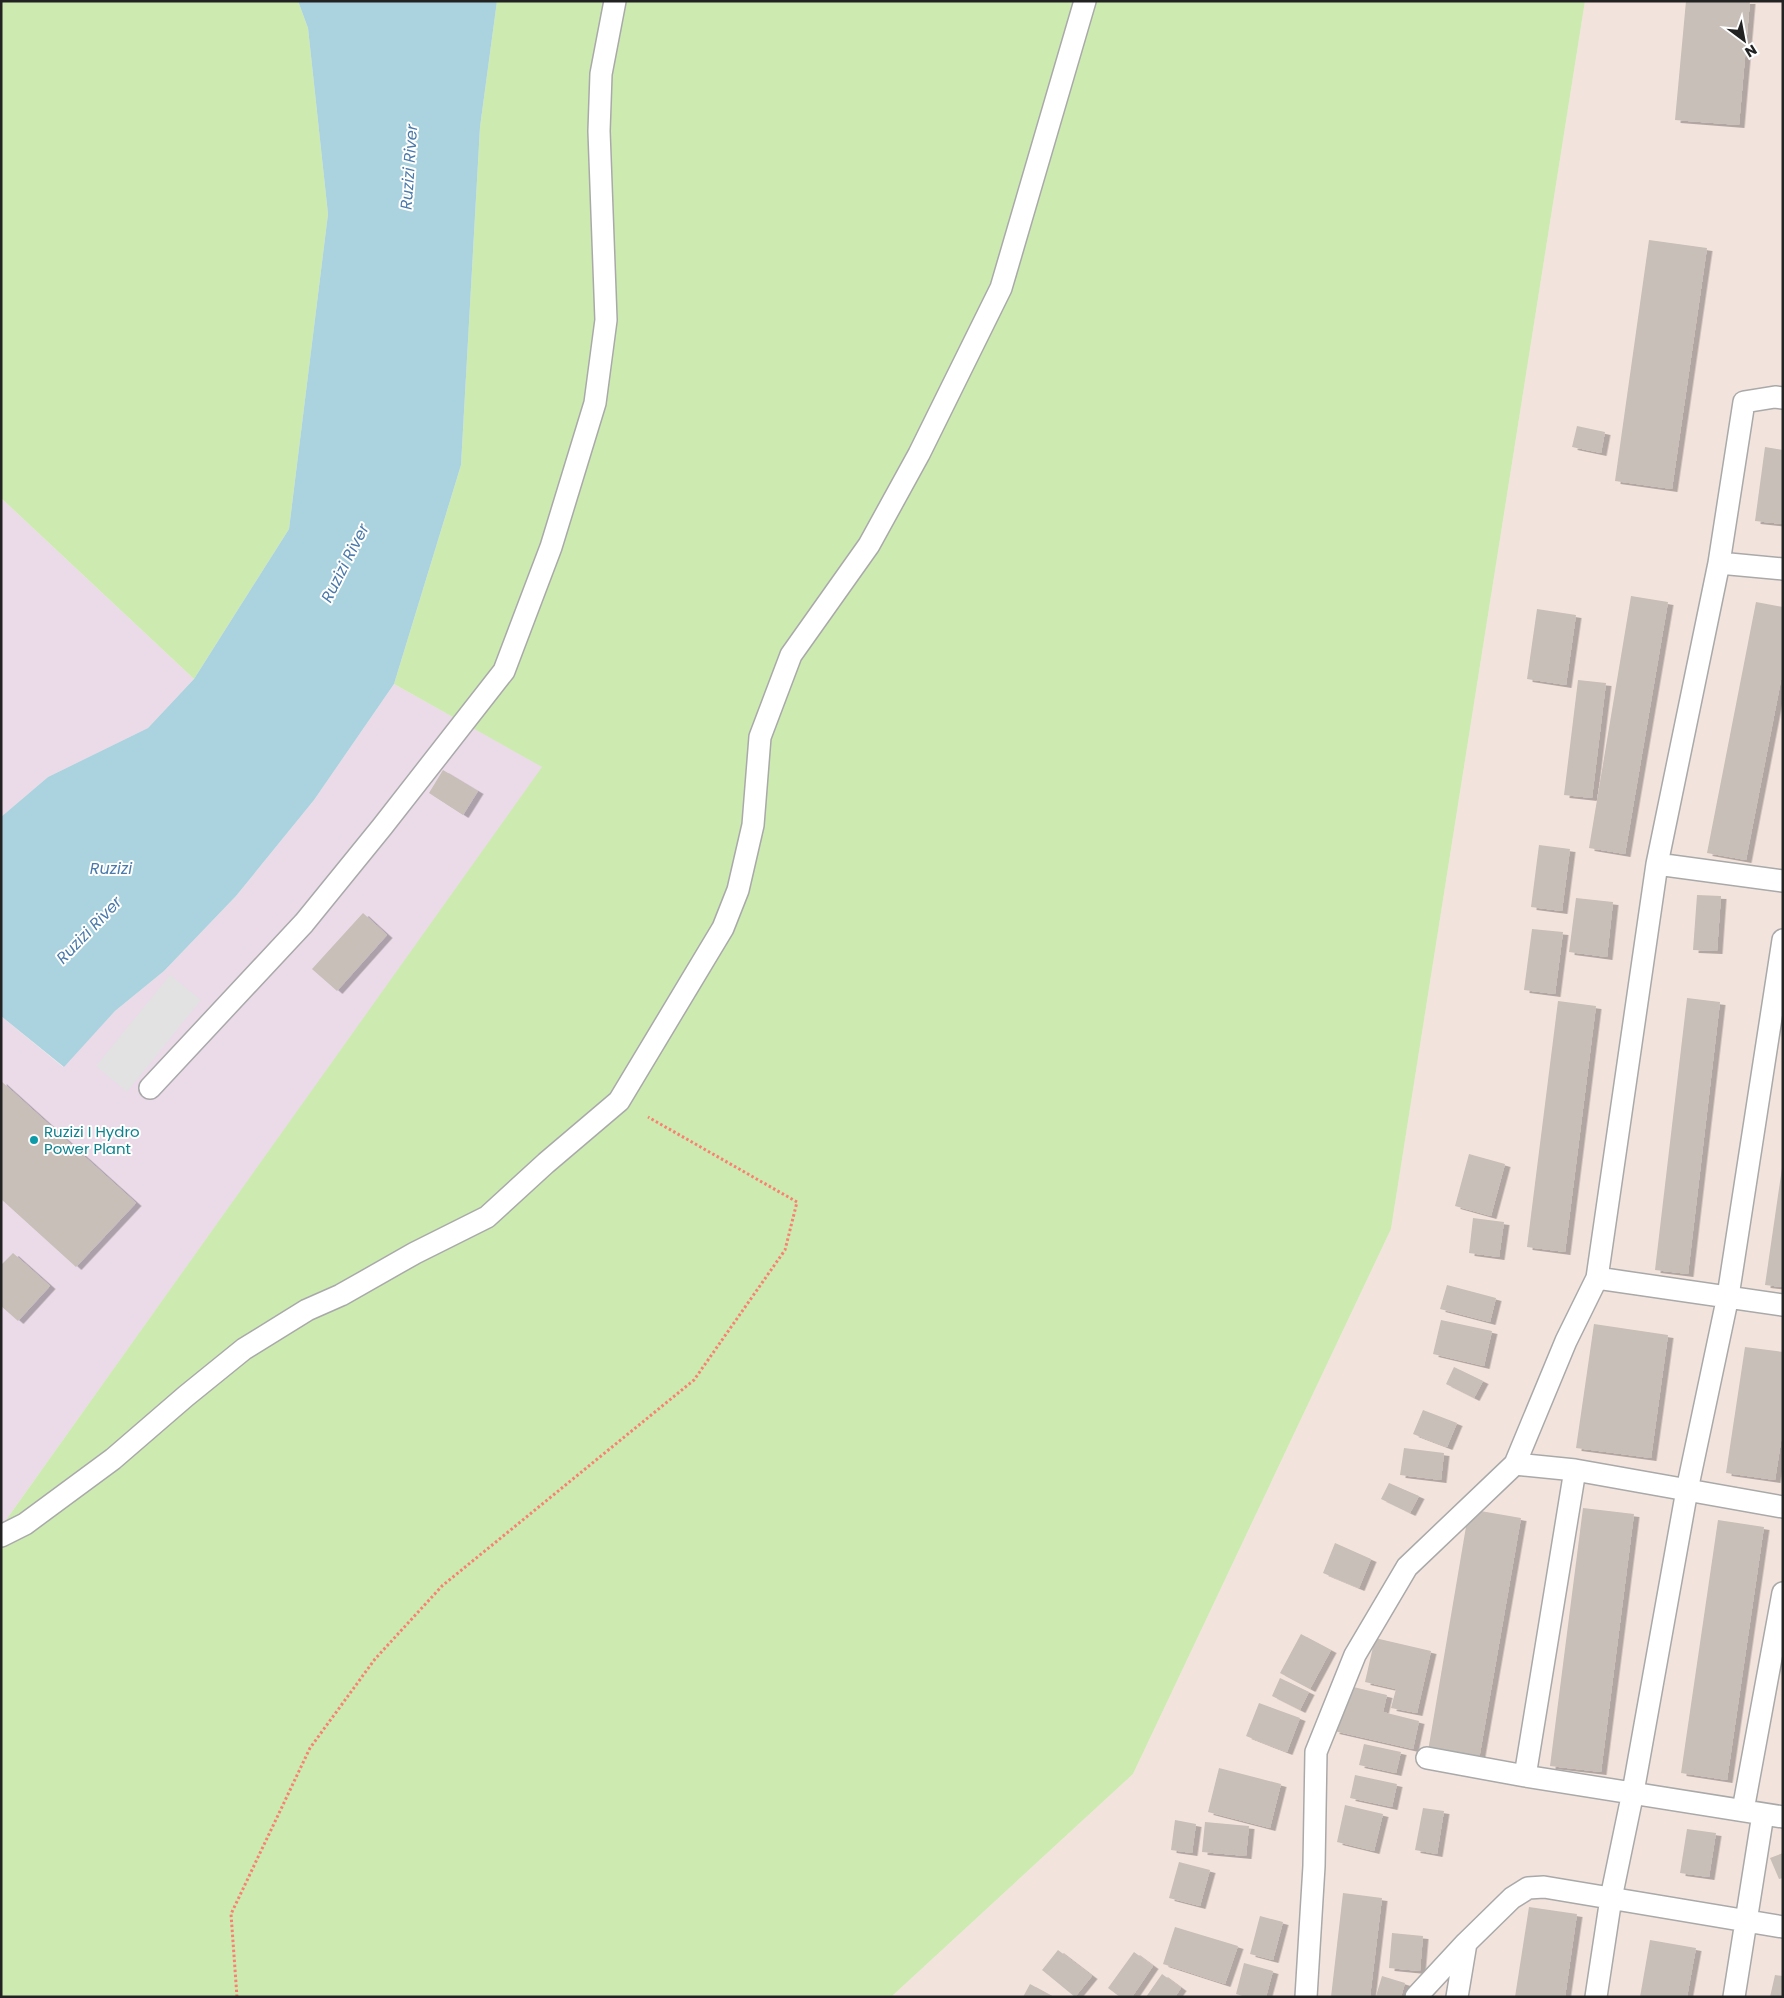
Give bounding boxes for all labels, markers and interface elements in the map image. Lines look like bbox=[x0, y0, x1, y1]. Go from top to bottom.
north arrow bbox=[1719, 15, 1769, 65]
text: N bbox=[1741, 40, 1761, 62]
water label: Ruzizi River bbox=[395, 122, 424, 211]
water label: Ruzizi River bbox=[315, 519, 375, 606]
water label: Ruzizi bbox=[90, 857, 133, 880]
water label: Ruzizi River bbox=[51, 890, 128, 969]
place label: Ruzizi I Hydro Power Plant bbox=[44, 1121, 140, 1159]
marker: Ruzizi I Hydro Power Plant bbox=[28, 1134, 40, 1146]

